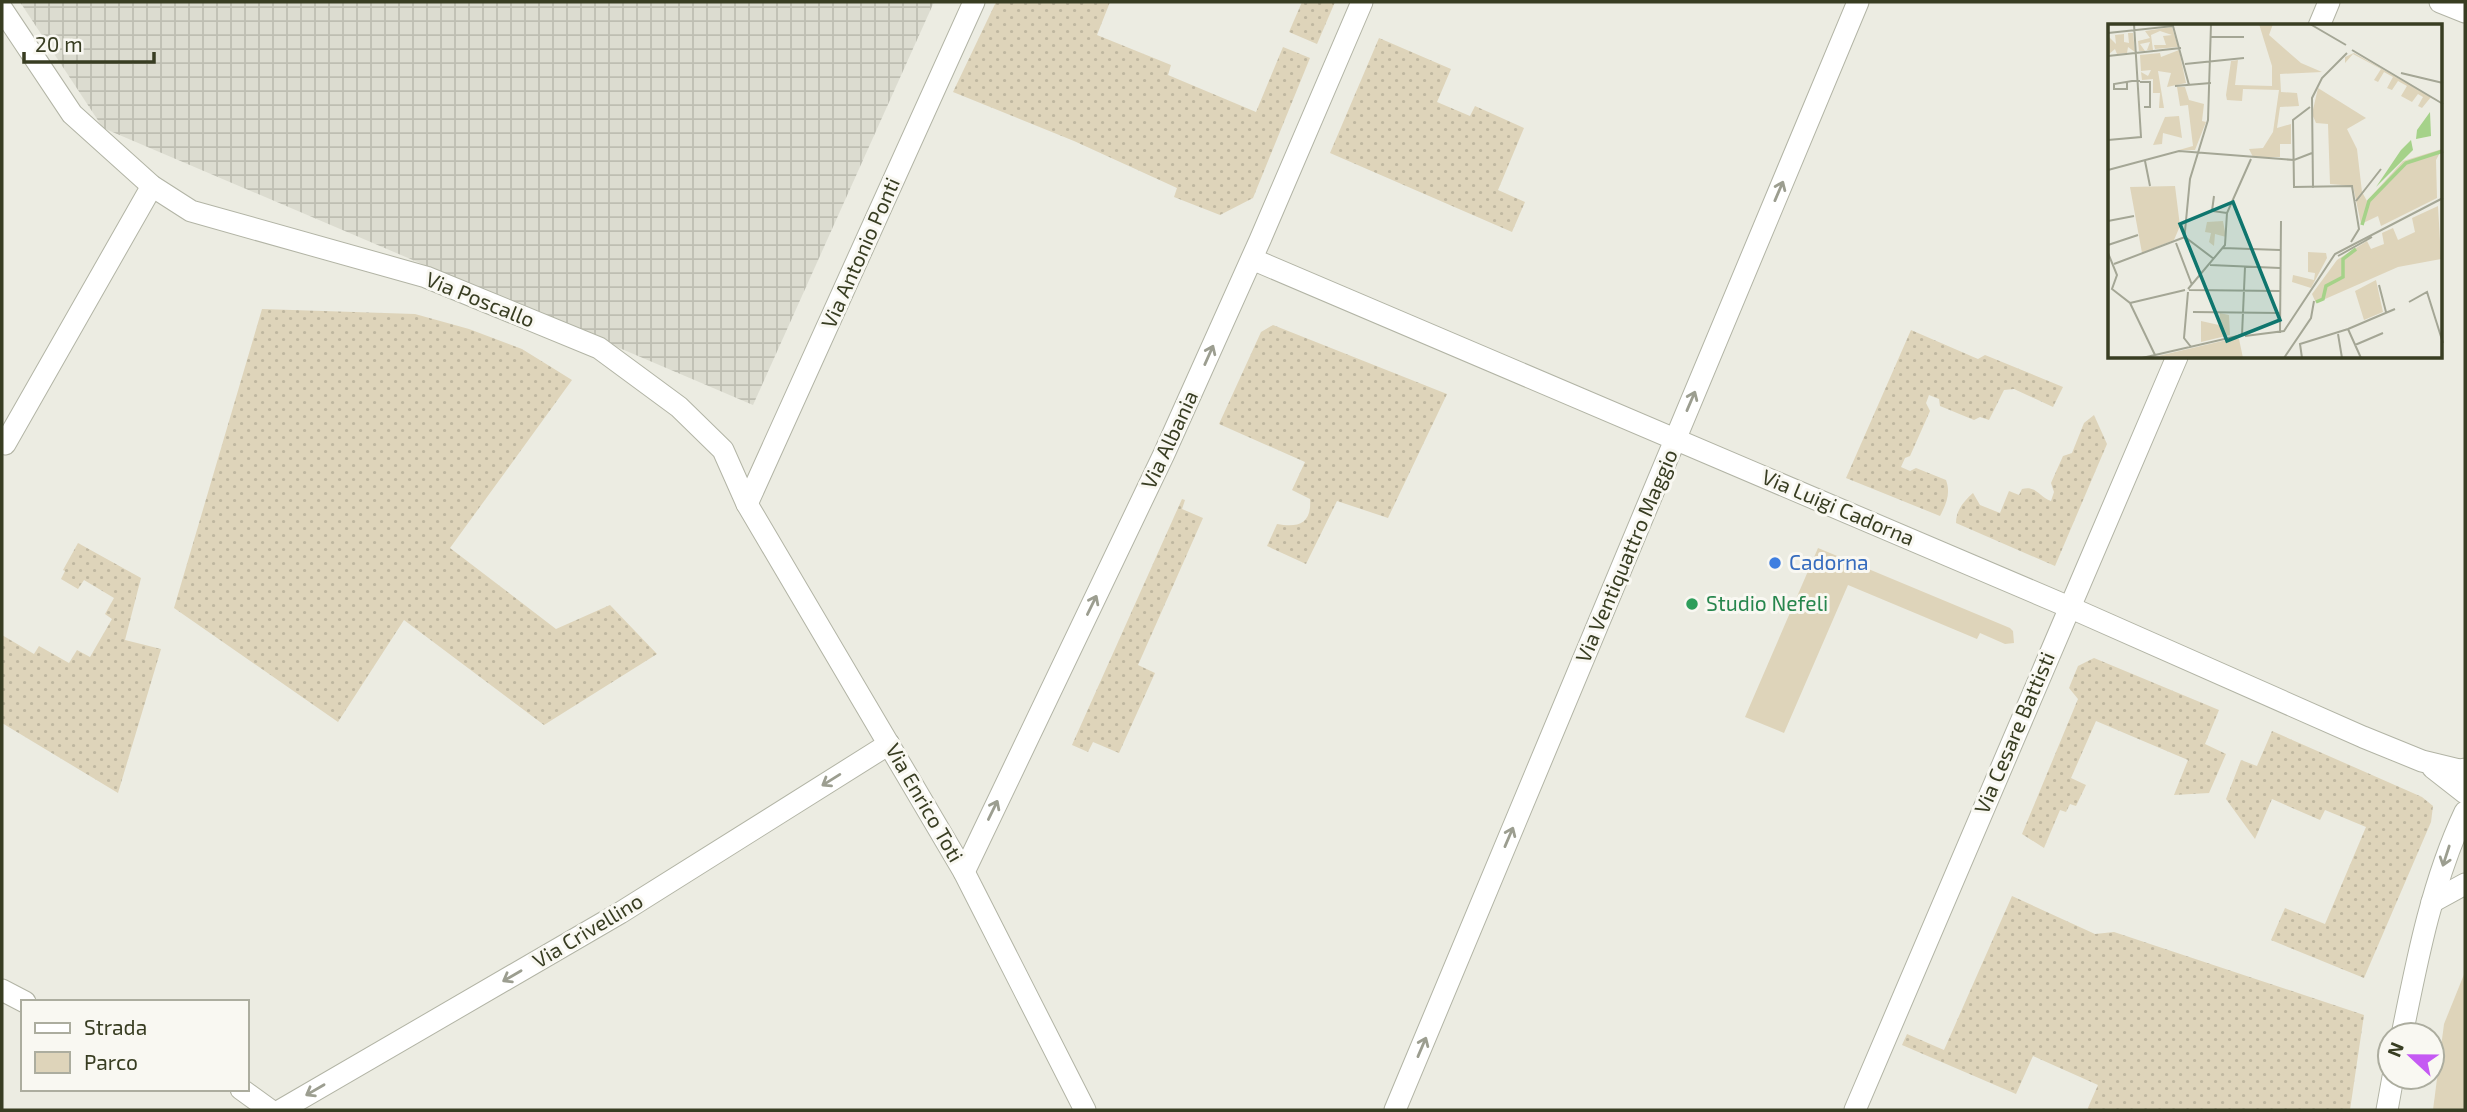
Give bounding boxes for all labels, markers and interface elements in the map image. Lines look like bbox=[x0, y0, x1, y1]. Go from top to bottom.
scale bar bbox=[24, 21, 154, 65]
inset map bbox=[2108, 24, 2442, 359]
text: 20 m bbox=[35, 31, 83, 56]
street label: Via Antonio Ponti bbox=[815, 173, 904, 332]
one-way arrow bbox=[1773, 181, 1786, 203]
street label: Via Poscallo bbox=[422, 265, 539, 332]
one-way arrow bbox=[1203, 344, 1216, 366]
street label: Via Albania bbox=[1135, 386, 1202, 492]
one-way arrow bbox=[1686, 391, 1699, 413]
street label: Via Ventiquattro Maggio bbox=[1569, 445, 1682, 666]
street label: Via Luigi Cadorna bbox=[1758, 463, 1919, 550]
place label: Cadorna bbox=[1789, 549, 1869, 574]
marker: Cadorna bbox=[1767, 555, 1783, 571]
place label: Studio Nefeli bbox=[1706, 590, 1828, 615]
one-way arrow bbox=[1086, 595, 1099, 616]
marker: Studio Nefeli bbox=[1684, 596, 1700, 612]
street label: Via Cesare Battisti bbox=[1968, 648, 2059, 817]
street label: Via Enrico Toti bbox=[881, 738, 969, 866]
one-way arrow bbox=[822, 773, 841, 787]
one-way arrow bbox=[987, 800, 1001, 821]
one-way arrow bbox=[1504, 827, 1517, 849]
one-way arrow bbox=[2439, 845, 2452, 867]
street label: Via Crivellino bbox=[528, 887, 647, 972]
one-way arrow bbox=[502, 970, 523, 983]
legend bbox=[21, 1000, 248, 1091]
text: Strada bbox=[84, 1014, 147, 1039]
north arrow bbox=[2376, 1021, 2446, 1091]
one-way arrow bbox=[1416, 1037, 1429, 1059]
text: N bbox=[2382, 1039, 2408, 1060]
text: Parco bbox=[84, 1049, 138, 1074]
one-way arrow bbox=[306, 1084, 326, 1098]

